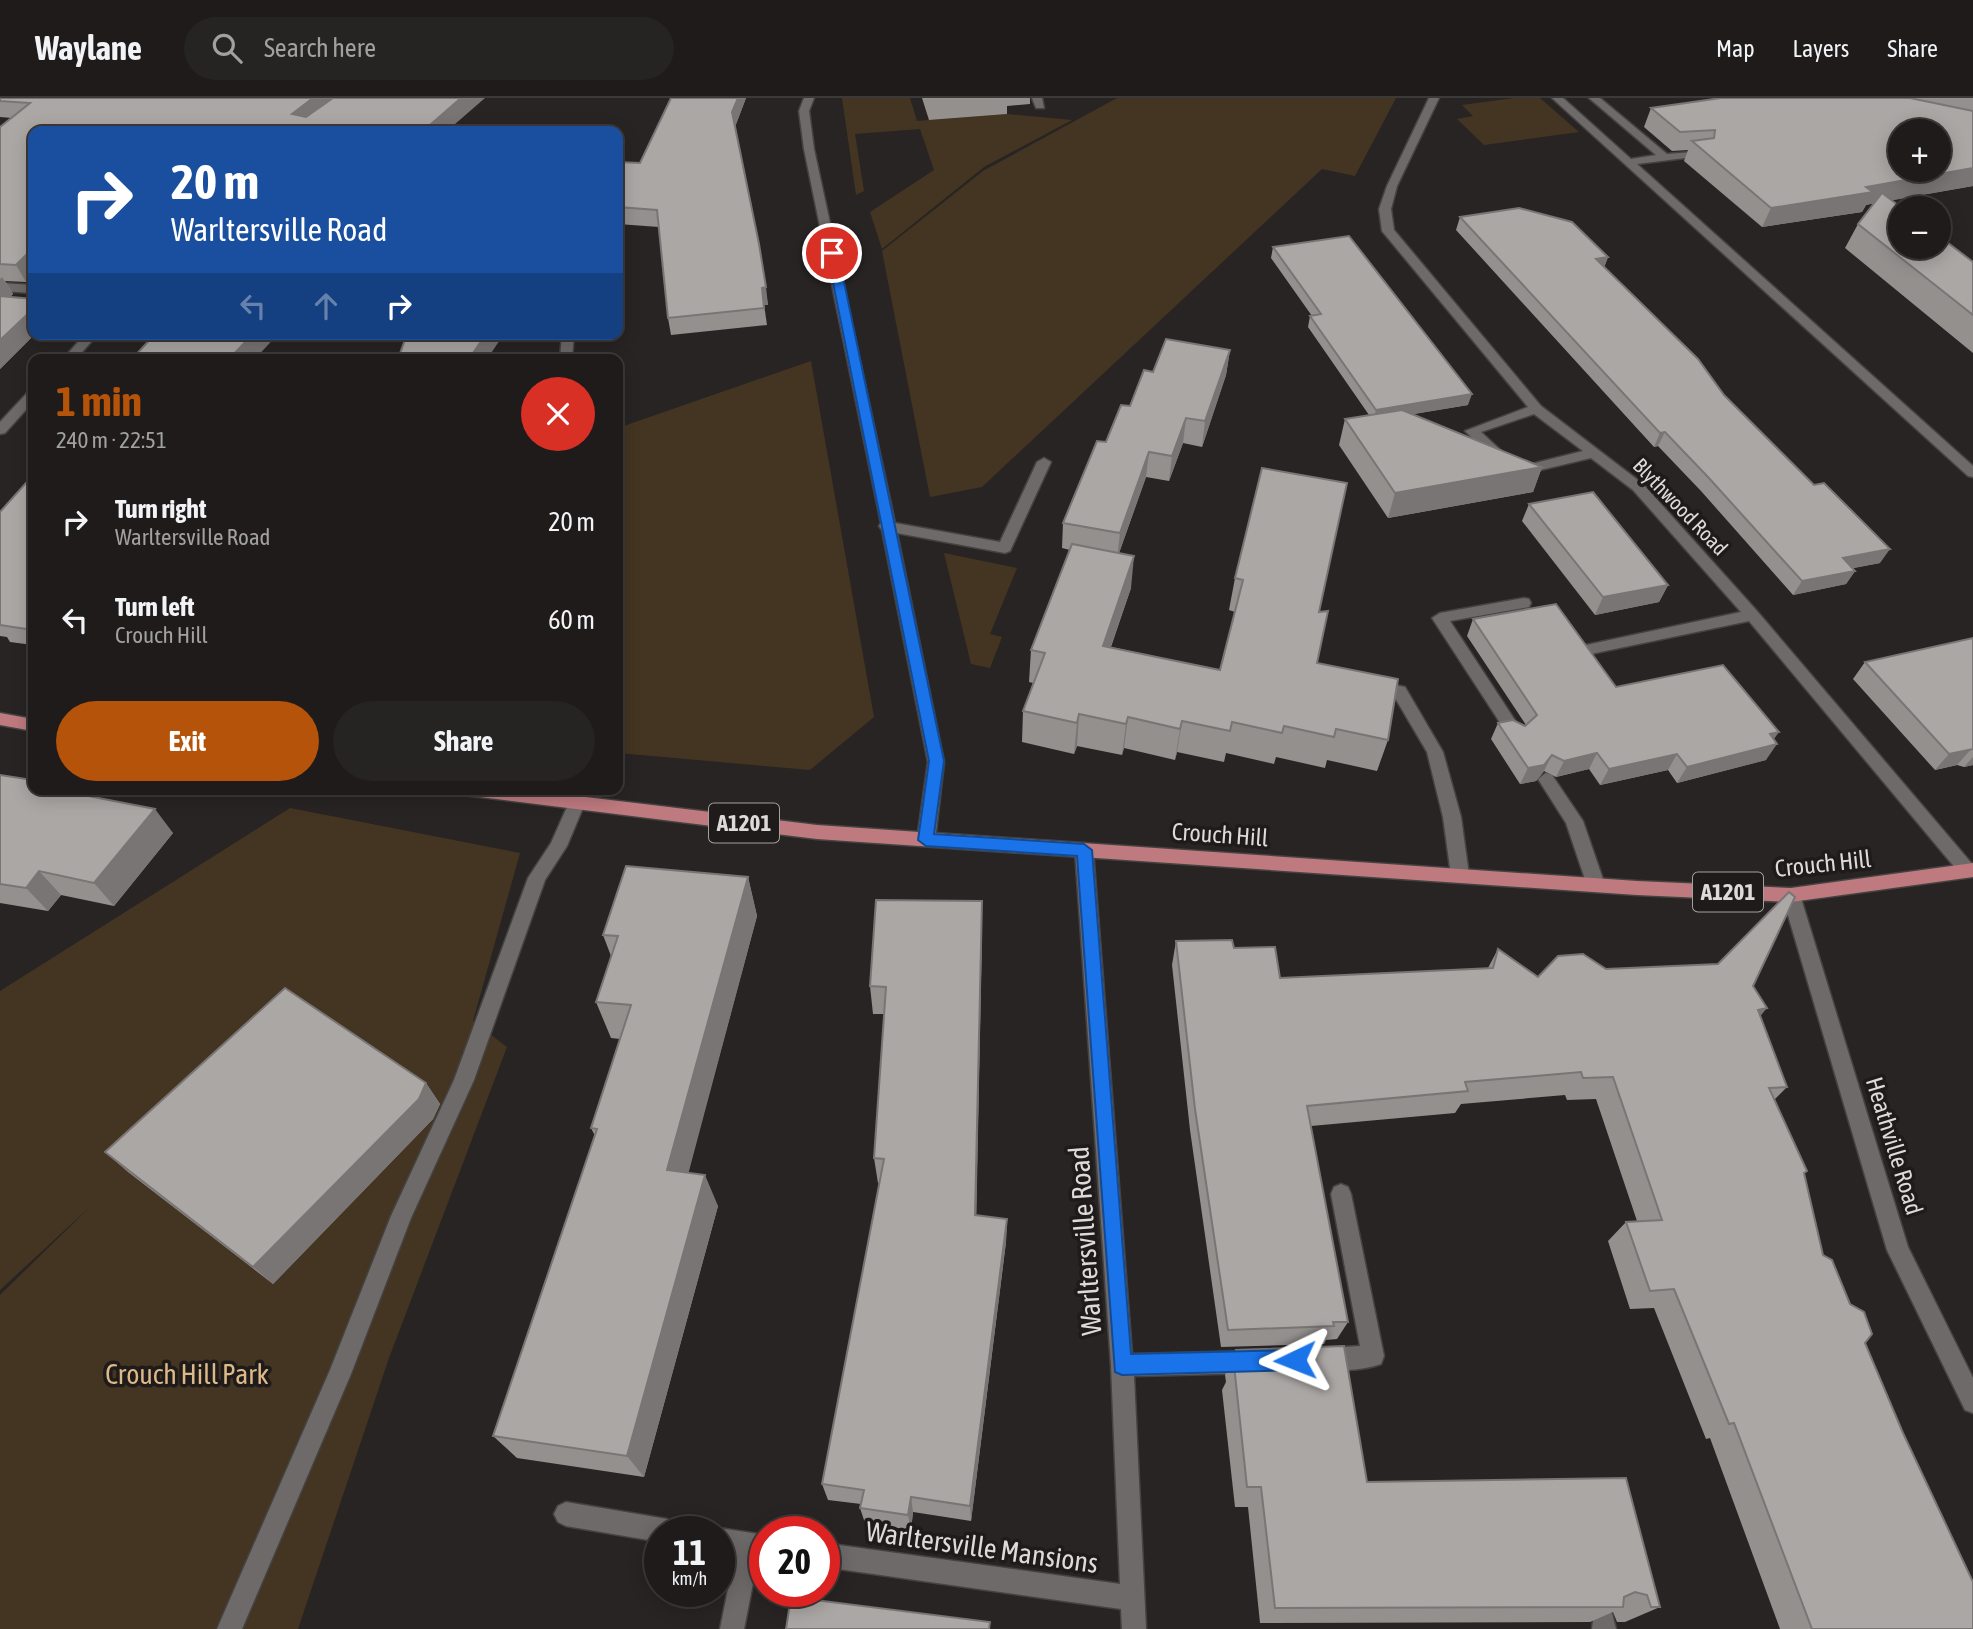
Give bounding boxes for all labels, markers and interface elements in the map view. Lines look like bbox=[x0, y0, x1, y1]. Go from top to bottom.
search box bbox=[184, 17, 674, 80]
text: Waylane bbox=[35, 29, 142, 67]
icon: search bbox=[208, 29, 246, 67]
text: Search here bbox=[264, 33, 376, 63]
text: Map bbox=[1716, 35, 1755, 62]
text: Layers bbox=[1793, 35, 1849, 62]
text: Share bbox=[1887, 35, 1938, 62]
map controls bbox=[1888, 119, 1951, 259]
button: + bbox=[1888, 119, 1951, 182]
text: 20 m bbox=[171, 153, 259, 209]
icon: right bbox=[56, 154, 147, 245]
button: − bbox=[1888, 196, 1951, 259]
text: Warltersville Road bbox=[171, 211, 387, 248]
pin bbox=[802, 223, 862, 283]
icon: arrive bbox=[813, 234, 851, 272]
icon: left bbox=[234, 287, 272, 325]
icon: ahead bbox=[307, 287, 345, 325]
icon: right bbox=[380, 287, 418, 325]
text: 1 min bbox=[56, 377, 142, 425]
button: close bbox=[521, 377, 595, 451]
text: 240 m · 22:51 bbox=[56, 427, 167, 453]
street label: Blythwood Road bbox=[1629, 453, 1733, 560]
text: Turn right bbox=[115, 494, 206, 524]
icon: right bbox=[56, 503, 94, 541]
text: 20 m bbox=[548, 507, 595, 537]
text: Warltersville Road bbox=[115, 524, 271, 550]
text: Turn left bbox=[115, 592, 195, 622]
icon: left bbox=[56, 601, 94, 639]
text: 60 m bbox=[548, 605, 595, 635]
text: Crouch Hill bbox=[115, 622, 208, 648]
button: Exit bbox=[56, 701, 319, 781]
button: Share bbox=[333, 701, 595, 781]
road number: A1201 bbox=[709, 804, 779, 842]
street label: Crouch Hill bbox=[1171, 818, 1270, 851]
street label: Crouch Hill bbox=[1773, 845, 1873, 882]
road number: A1201 bbox=[1693, 872, 1763, 912]
street label: Heathville Road bbox=[1861, 1074, 1928, 1218]
street label: Warltersville Road bbox=[1062, 1145, 1108, 1337]
position arrow bbox=[1258, 1323, 1332, 1397]
park label: Crouch Hill Park bbox=[105, 1358, 269, 1390]
street label: Warltersville Mansions bbox=[864, 1515, 1100, 1579]
speed limit sign: 20 bbox=[749, 1516, 840, 1607]
text: 11 bbox=[673, 1532, 706, 1572]
text: km/h bbox=[672, 1568, 707, 1589]

